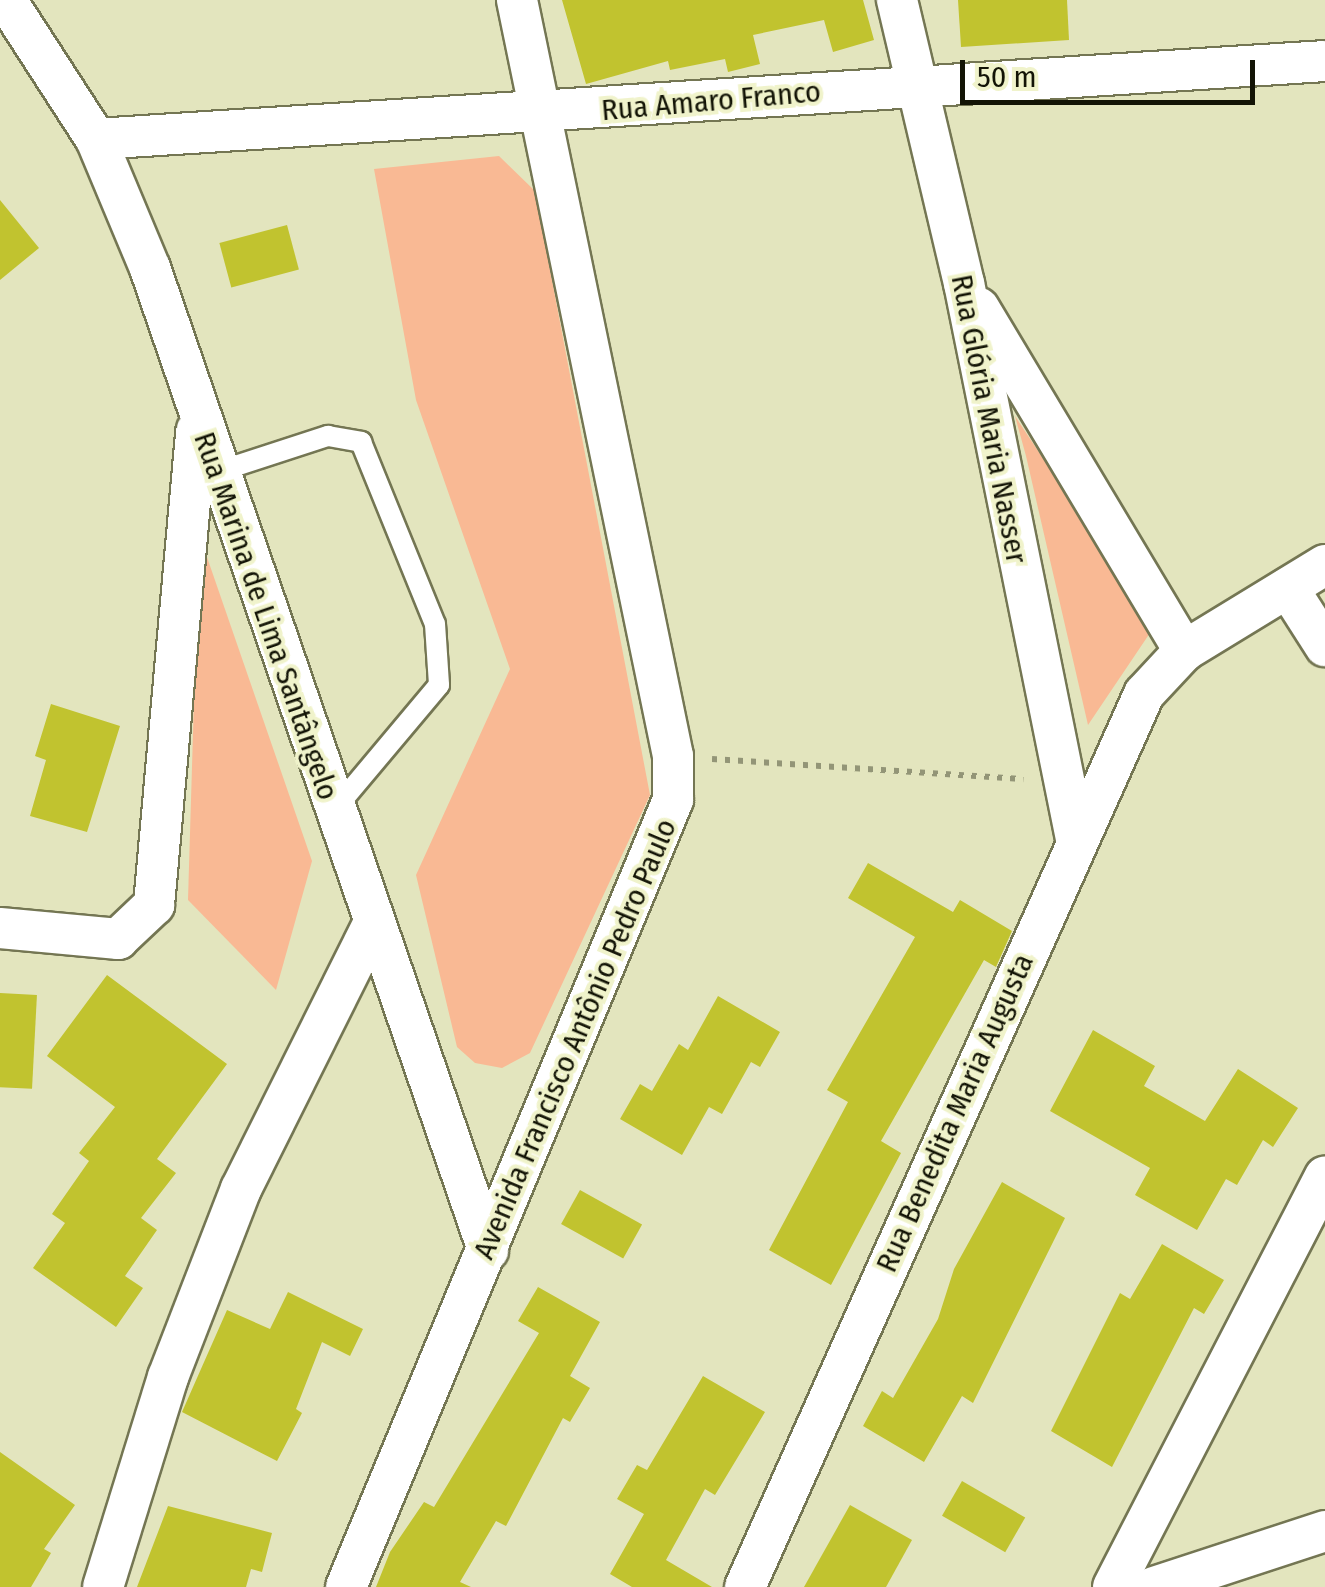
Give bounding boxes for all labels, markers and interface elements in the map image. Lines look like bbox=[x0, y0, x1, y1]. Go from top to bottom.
scale bar bbox=[965, 40, 1260, 102]
text: 50 m bbox=[977, 59, 1037, 95]
street label: Rua Amaro Franco bbox=[600, 73, 822, 129]
street label: Rua Glória Maria Nasser bbox=[943, 272, 1035, 566]
street label: Rua Marina de Lima Santângelo bbox=[186, 427, 346, 805]
street label: Avenida Francisco Antônio Pedro Paulo bbox=[466, 814, 684, 1264]
street label: Rua Benedita Maria Augusta bbox=[868, 948, 1042, 1278]

